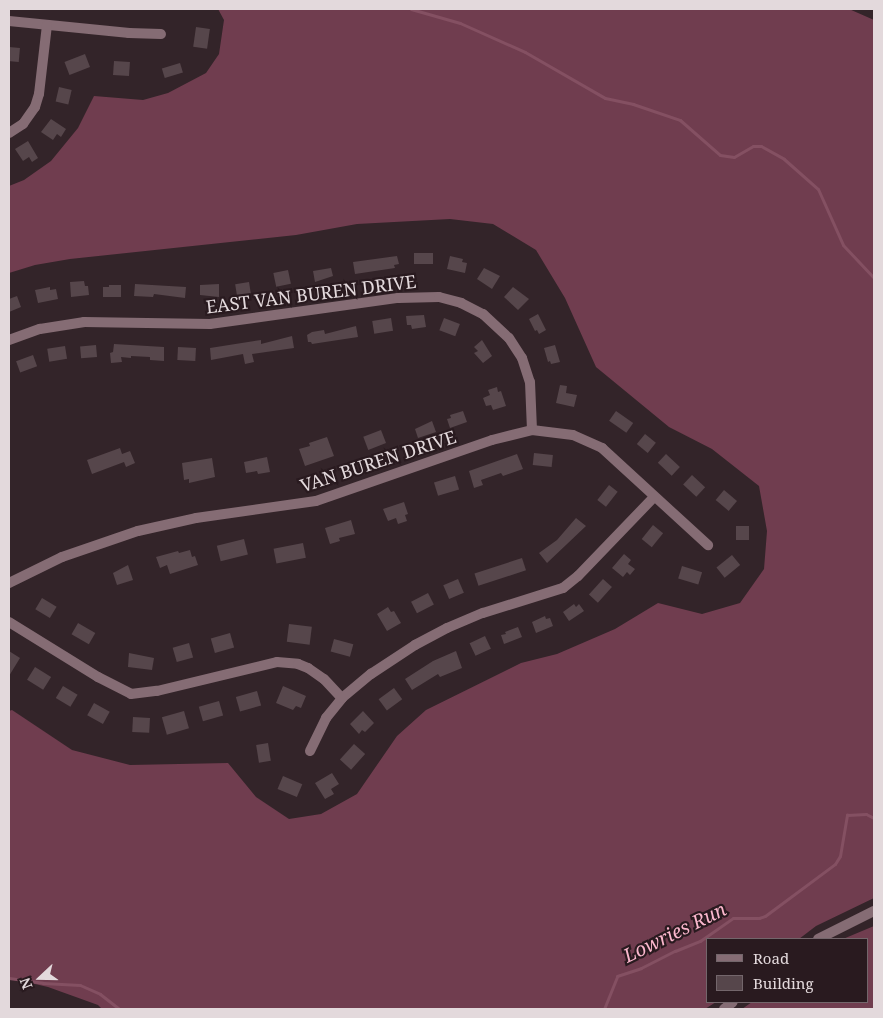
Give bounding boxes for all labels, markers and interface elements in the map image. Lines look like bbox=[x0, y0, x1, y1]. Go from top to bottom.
street label: EAST VAN BUREN DRIVE bbox=[205, 270, 417, 318]
street label: VAN BUREN DRIVE bbox=[297, 426, 459, 496]
water label: Lowries Run bbox=[620, 898, 730, 968]
legend bbox=[706, 938, 868, 1003]
text: Road bbox=[753, 948, 789, 968]
north arrow bbox=[15, 953, 65, 1003]
text: Building bbox=[753, 973, 814, 993]
text: N bbox=[15, 975, 36, 992]

